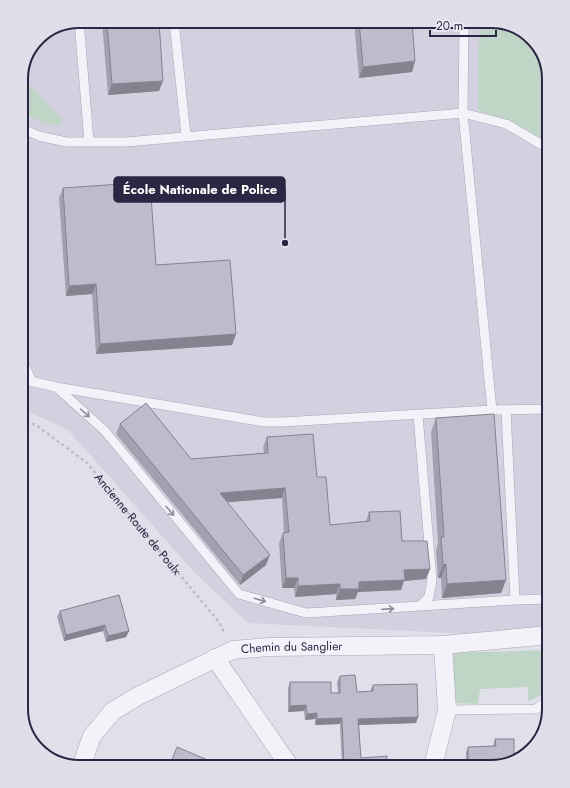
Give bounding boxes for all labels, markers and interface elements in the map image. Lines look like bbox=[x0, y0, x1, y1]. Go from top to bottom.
scale bar bbox=[430, 12, 496, 38]
text: 20 m bbox=[436, 17, 463, 35]
callout: École Nationale de Police bbox=[114, 177, 285, 202]
text: École Nationale de Police bbox=[123, 180, 278, 199]
one-way arrow bbox=[79, 409, 90, 418]
street label: Ancienne Route de Poulx bbox=[90, 469, 186, 580]
one-way arrow bbox=[166, 505, 175, 516]
one-way arrow bbox=[254, 597, 267, 604]
one-way arrow bbox=[381, 605, 394, 612]
street label: Chemin du Sanglier bbox=[240, 637, 343, 658]

